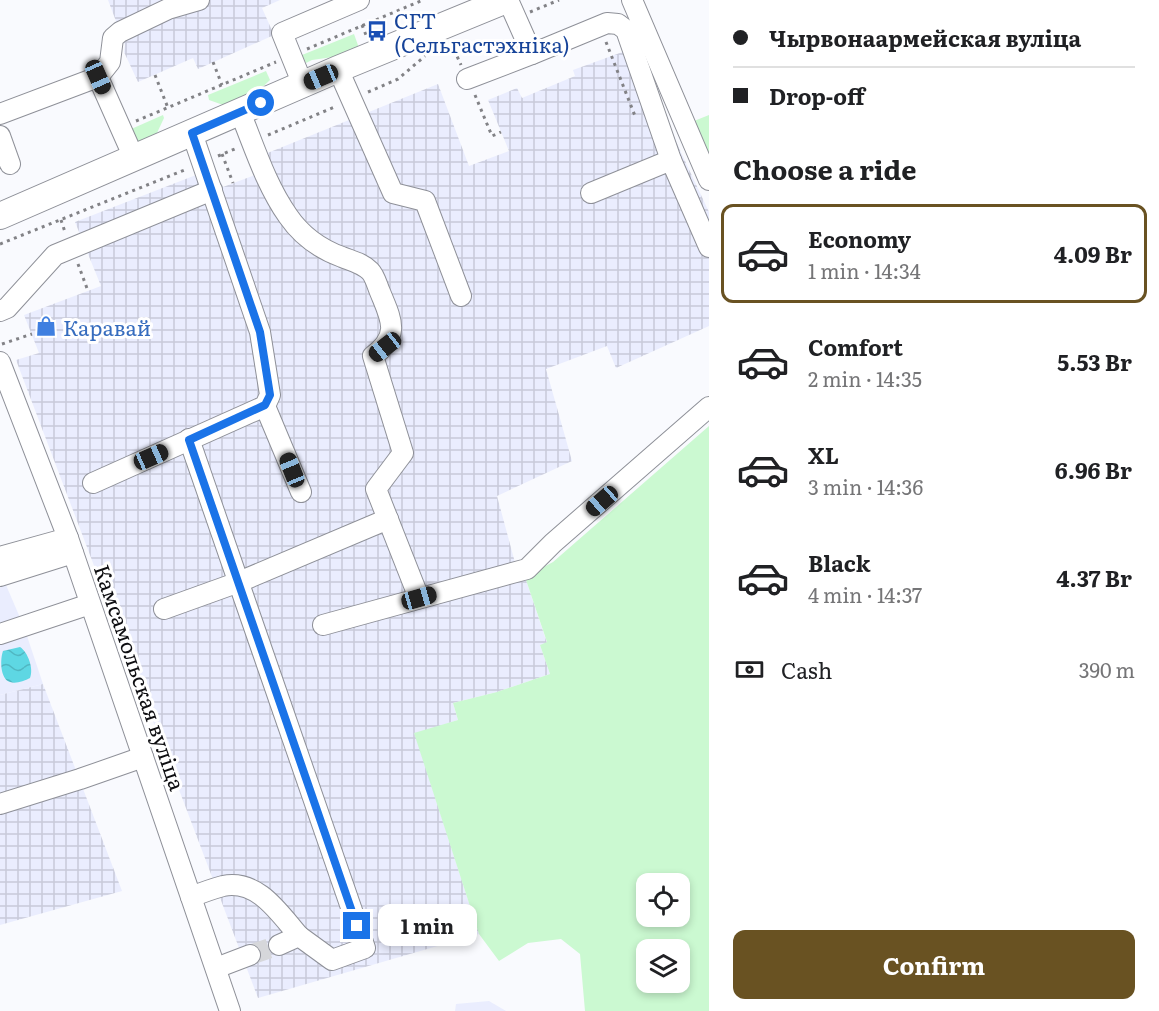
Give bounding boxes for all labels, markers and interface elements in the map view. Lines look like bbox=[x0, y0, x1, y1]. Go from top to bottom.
place label: СГТ (Сельгастэхніка) bbox=[394, 4, 570, 59]
bus stop icon: СГТ (Сельгастэхніка) bbox=[365, 19, 389, 43]
text: Чырвонаармейская вуліца bbox=[769, 21, 1081, 54]
car bbox=[82, 57, 114, 97]
car bbox=[301, 62, 341, 92]
text: Drop-off bbox=[769, 79, 865, 112]
route start bbox=[247, 89, 274, 116]
text: Choose a ride bbox=[733, 148, 916, 188]
text: Economy bbox=[808, 222, 911, 255]
icon: car bbox=[736, 227, 790, 281]
text: 4.09 Br bbox=[1054, 237, 1132, 270]
text: 1 min · 14:34 bbox=[808, 255, 921, 285]
place label: Каравай bbox=[63, 311, 151, 342]
shop icon: Каравай bbox=[34, 314, 58, 338]
car bbox=[365, 329, 405, 365]
text: Comfort bbox=[808, 330, 903, 363]
icon: car bbox=[736, 335, 790, 389]
text: 5.53 Br bbox=[1057, 345, 1132, 378]
text: 2 min · 14:35 bbox=[808, 363, 922, 393]
text: XL bbox=[808, 438, 839, 471]
car bbox=[131, 441, 171, 473]
icon: car bbox=[736, 443, 790, 497]
car bbox=[277, 450, 307, 490]
text: 6.96 Br bbox=[1055, 453, 1132, 486]
text: 3 min · 14:36 bbox=[808, 471, 923, 501]
car bbox=[583, 482, 621, 520]
text: Black bbox=[808, 546, 870, 579]
icon: car bbox=[736, 551, 790, 605]
street label: Камсамольская вуліца bbox=[88, 560, 194, 795]
text: 4.37 Br bbox=[1056, 561, 1132, 594]
text: 4 min · 14:37 bbox=[808, 579, 922, 609]
car bbox=[399, 584, 439, 612]
icon: cash bbox=[733, 653, 766, 686]
text: Cash bbox=[781, 653, 832, 686]
text: 390 m bbox=[1079, 654, 1135, 684]
map controls bbox=[636, 873, 690, 993]
button: locate bbox=[636, 873, 690, 927]
callout: 1 min bbox=[378, 905, 477, 947]
text: 1 min bbox=[401, 910, 454, 940]
route end bbox=[343, 912, 370, 939]
button: Confirm bbox=[733, 930, 1135, 999]
button: layers bbox=[636, 939, 690, 993]

